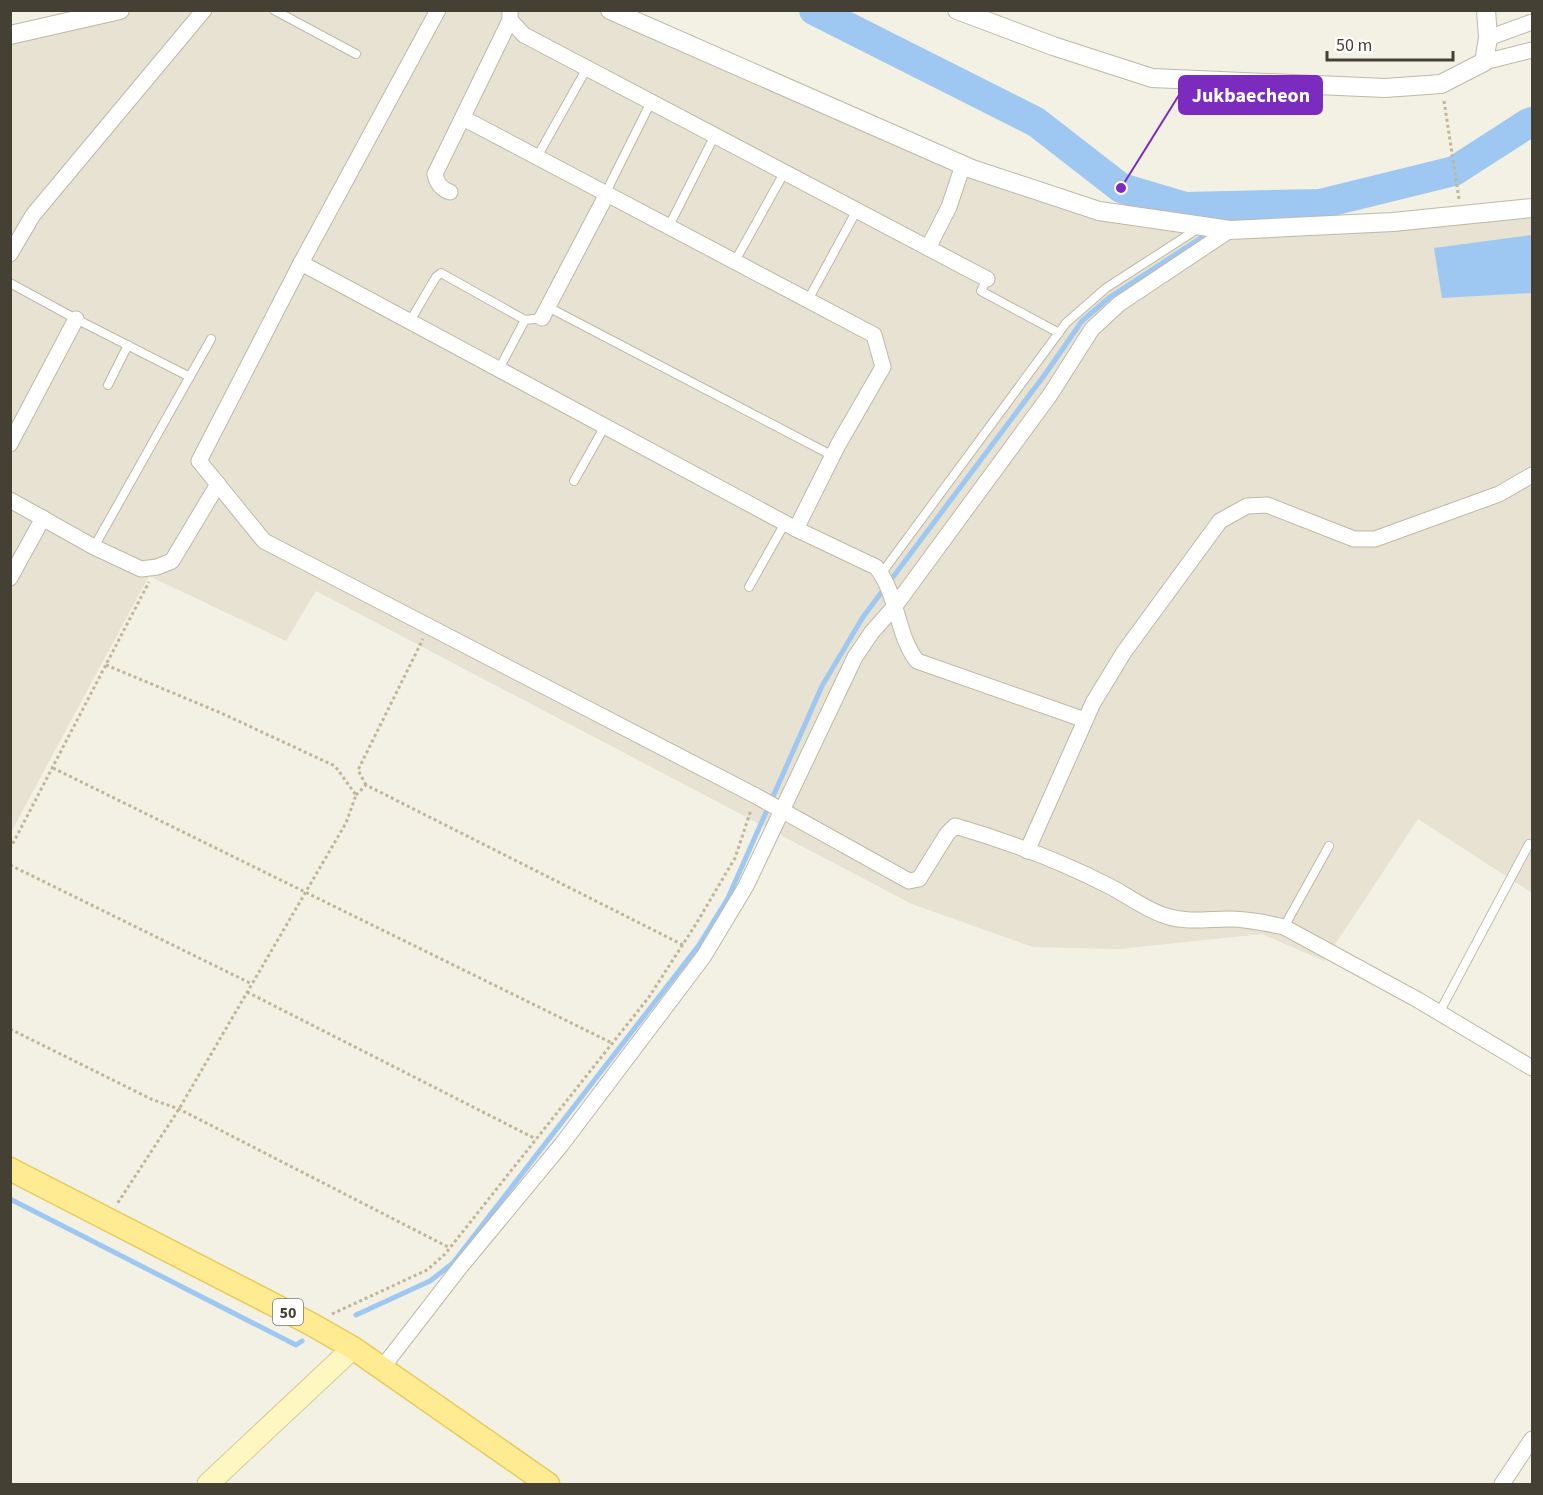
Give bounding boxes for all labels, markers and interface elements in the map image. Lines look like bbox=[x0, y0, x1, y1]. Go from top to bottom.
scale bar bbox=[1327, 24, 1453, 62]
text: 50 m bbox=[1336, 33, 1372, 58]
callout: Jukbaecheon bbox=[1179, 76, 1322, 114]
text: Jukbaecheon bbox=[1192, 82, 1310, 110]
road number: 50 bbox=[273, 1299, 303, 1325]

